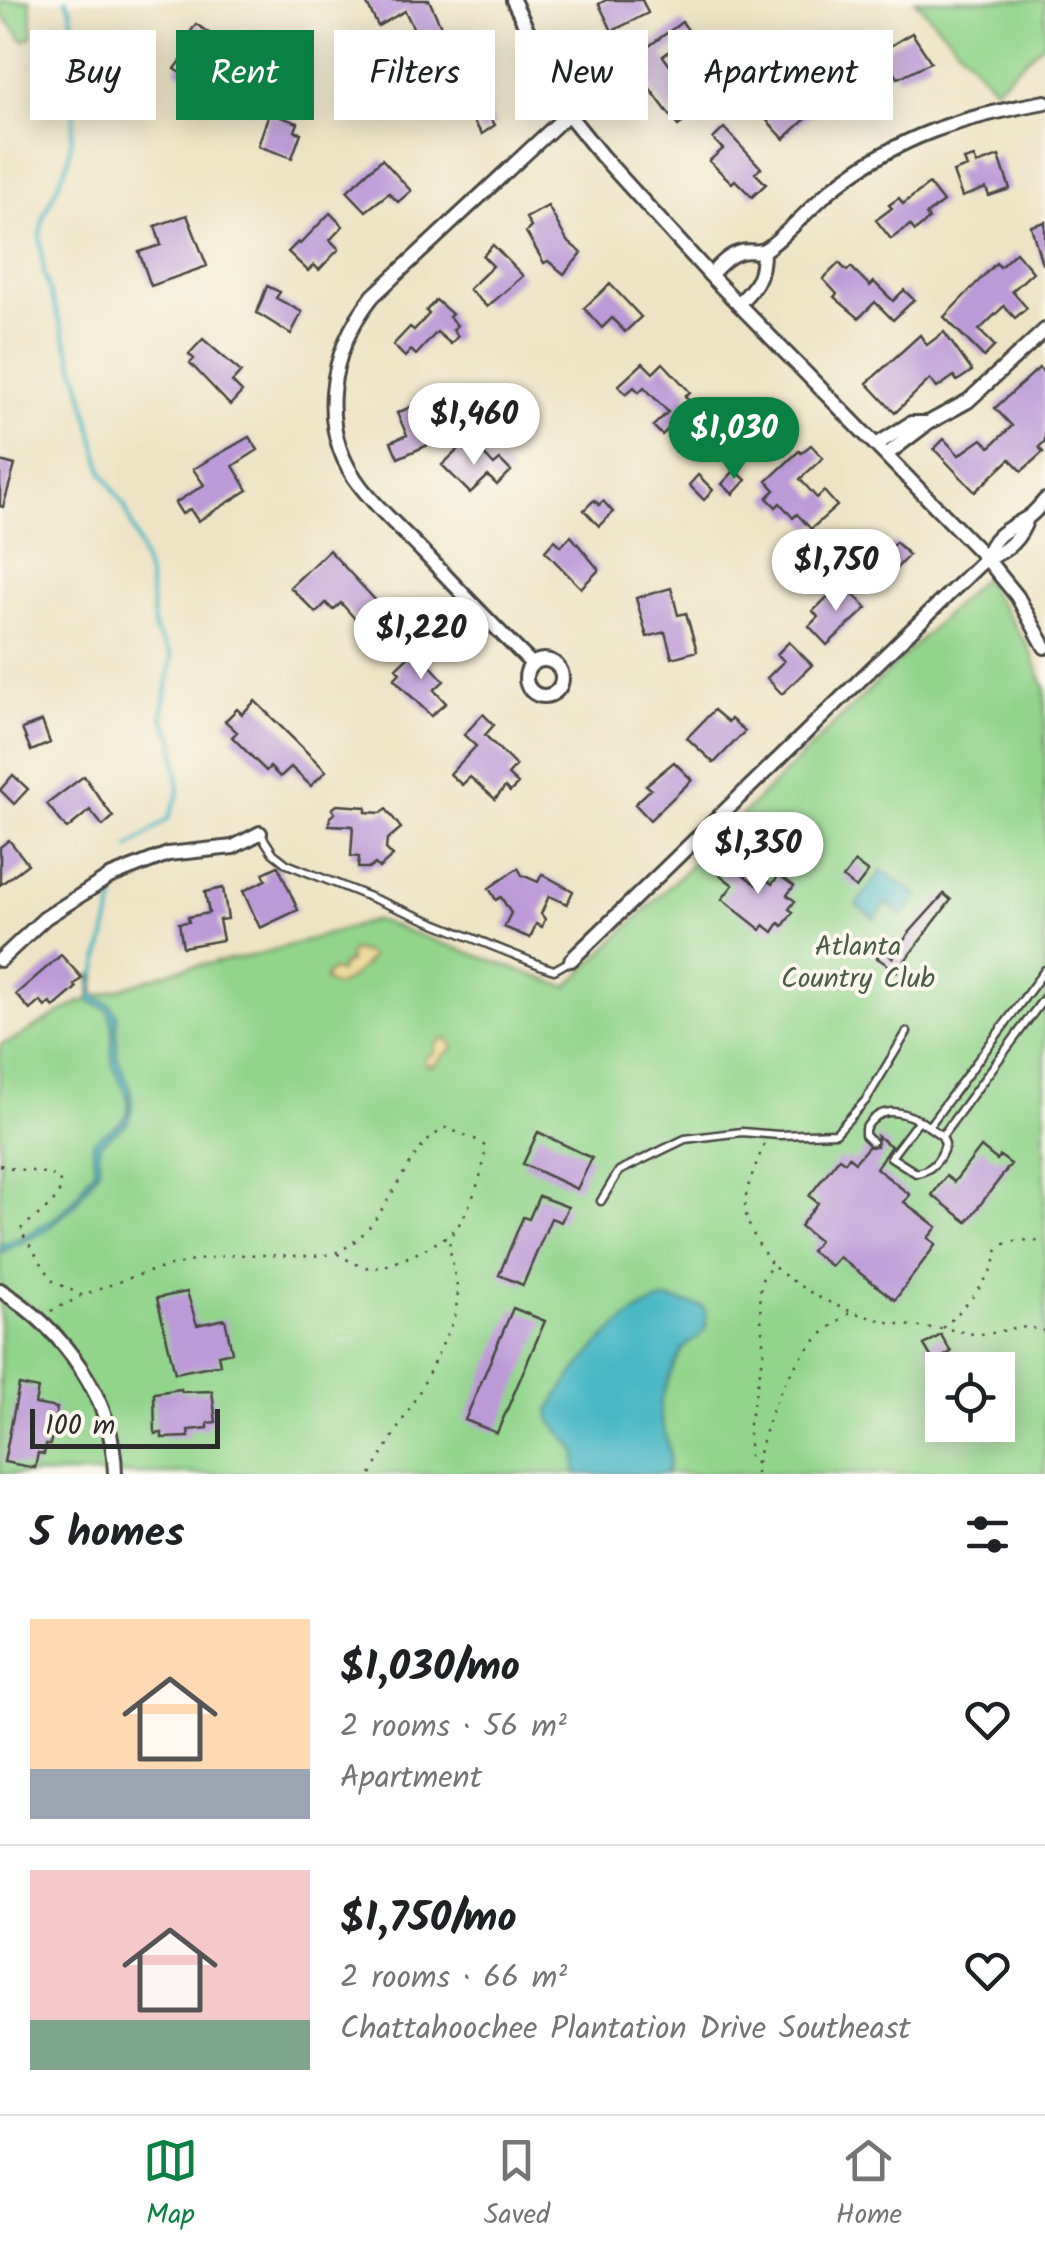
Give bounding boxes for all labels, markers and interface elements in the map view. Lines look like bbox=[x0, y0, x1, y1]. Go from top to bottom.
chip: Buy bbox=[30, 30, 156, 120]
chip: Rent bbox=[176, 30, 314, 120]
chip: Filters bbox=[334, 30, 495, 120]
chip: New bbox=[515, 30, 648, 120]
chip: Apartment bbox=[668, 30, 893, 120]
pin: $1,460 bbox=[393, 383, 555, 468]
text: $1,460 bbox=[430, 390, 518, 441]
pin: $1,030 bbox=[653, 397, 815, 482]
text: $1,030 bbox=[690, 404, 778, 455]
pin: $1,750 bbox=[755, 529, 917, 614]
text: $1,750 bbox=[794, 536, 878, 587]
pin: $1,220 bbox=[340, 597, 502, 682]
text: $1,220 bbox=[376, 604, 466, 655]
pin: $1,350 bbox=[677, 812, 839, 897]
text: $1,350 bbox=[714, 819, 802, 870]
park label: Atlanta Country Club bbox=[781, 925, 935, 1002]
map controls bbox=[925, 1352, 1015, 1442]
button: locate bbox=[925, 1352, 1015, 1442]
scale bar bbox=[30, 1404, 220, 1448]
text: 100 m bbox=[45, 1404, 115, 1449]
text: 5 homes bbox=[30, 1501, 185, 1568]
icon: filters bbox=[960, 1507, 1015, 1562]
text: $1,030/mo bbox=[340, 1635, 520, 1702]
icon: home bbox=[110, 1659, 230, 1779]
icon: heart bbox=[960, 1692, 1015, 1747]
text: 2 rooms · 56 m² bbox=[340, 1702, 567, 1753]
text: Apartment bbox=[340, 1753, 482, 1804]
text: $1,750/mo bbox=[340, 1886, 517, 1953]
icon: home bbox=[110, 1910, 230, 2030]
icon: heart bbox=[960, 1943, 1015, 1998]
text: 2 rooms · 66 m² bbox=[340, 1953, 567, 2004]
text: Chattahoochee Plantation Drive Southeast bbox=[340, 2004, 911, 2055]
tab: Map bbox=[143, 2133, 198, 2238]
tab: Saved bbox=[484, 2133, 550, 2238]
tab: Home bbox=[836, 2133, 902, 2238]

